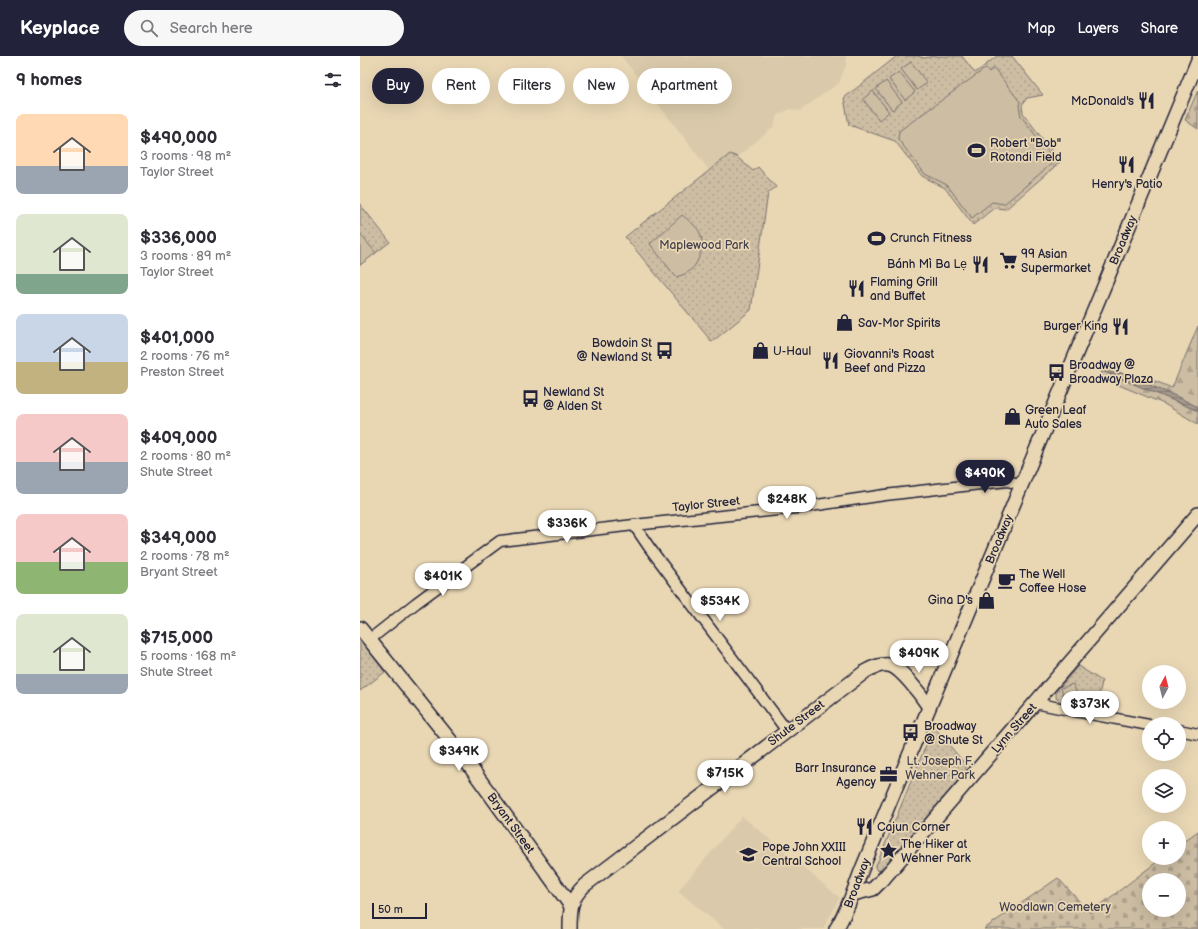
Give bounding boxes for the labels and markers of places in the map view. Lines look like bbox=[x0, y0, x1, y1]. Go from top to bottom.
restaurant icon: McDonald's bbox=[1137, 91, 1157, 111]
place label: McDonald's bbox=[1071, 94, 1134, 109]
place label: Robert "Bob" Rotondi Field bbox=[990, 136, 1062, 165]
sports icon: Robert "Bob" Rotondi Field bbox=[967, 140, 987, 160]
restaurant icon: Henry's Patio bbox=[1117, 155, 1137, 175]
place label: Henry's Patio bbox=[1091, 177, 1163, 192]
sports icon: Crunch Fitness bbox=[867, 228, 887, 248]
place label: Crunch Fitness bbox=[890, 231, 972, 246]
place label: 99 Asian Supermarket bbox=[1021, 247, 1091, 276]
supermarket icon: 99 Asian Supermarket bbox=[998, 251, 1018, 271]
restaurant icon: Bánh Mì Ba Lẹ bbox=[970, 254, 990, 274]
place label: Bánh Mì Ba Lẹ bbox=[887, 257, 967, 272]
place label: Flaming Grill and Buffet bbox=[870, 275, 938, 304]
restaurant icon: Flaming Grill and Buffet bbox=[847, 279, 867, 299]
shop icon: Sav-Mor Spirits bbox=[835, 313, 855, 333]
place label: Sav-Mor Spirits bbox=[858, 316, 940, 331]
restaurant icon: Burger King bbox=[1111, 316, 1131, 336]
place label: Burger King bbox=[1043, 319, 1108, 334]
place label: Bowdoin St @ Newland St bbox=[577, 336, 652, 365]
bus stop icon: Bowdoin St @ Newland St bbox=[655, 340, 675, 360]
shop icon: U-Haul bbox=[750, 341, 770, 361]
place label: U-Haul bbox=[773, 344, 811, 359]
place label: Giovanni's Roast Beef and Pizza bbox=[844, 347, 934, 376]
restaurant icon: Giovanni's Roast Beef and Pizza bbox=[821, 351, 841, 371]
place label: Broadway @ Broadway Plaza bbox=[1069, 358, 1153, 387]
bus stop icon: Broadway @ Broadway Plaza bbox=[1046, 362, 1066, 382]
place label: Newland St @ Alden St bbox=[543, 385, 604, 414]
bus stop icon: Newland St @ Alden St bbox=[520, 389, 540, 409]
place label: Green Leaf Auto Sales bbox=[1025, 403, 1087, 432]
shop icon: Green Leaf Auto Sales bbox=[1002, 407, 1022, 427]
pin: $490K bbox=[957, 460, 1013, 494]
pin: $248K bbox=[759, 486, 815, 520]
pin: $336K bbox=[539, 510, 595, 544]
pin: $401K bbox=[415, 563, 471, 597]
place label: The Well Coffee Hose bbox=[1019, 567, 1086, 596]
cafe icon: The Well Coffee Hose bbox=[996, 571, 1016, 591]
pin: $534K bbox=[692, 588, 748, 622]
shop icon: Gina D's bbox=[976, 590, 996, 610]
place label: Gina D's bbox=[928, 593, 973, 608]
pin: $409K bbox=[891, 640, 947, 674]
pin: $373K bbox=[1062, 691, 1118, 725]
place label: Broadway @ Shute St bbox=[924, 719, 983, 748]
bus stop icon: Broadway @ Shute St bbox=[901, 723, 921, 743]
pin: $349K bbox=[431, 738, 487, 772]
pin: $715K bbox=[697, 760, 753, 794]
place label: Barr Insurance Agency bbox=[795, 761, 877, 790]
office icon: Barr Insurance Agency bbox=[879, 765, 899, 785]
restaurant icon: Cajun Corner bbox=[854, 817, 874, 837]
place label: Cajun Corner bbox=[877, 820, 950, 835]
place label: The Hiker at Wehner Park bbox=[901, 837, 971, 866]
place label: Pope John XXIII Central School bbox=[762, 840, 846, 869]
place icon: The Hiker at Wehner Park bbox=[878, 841, 898, 861]
school or university icon: Pope John XXIII Central School bbox=[739, 844, 759, 864]

